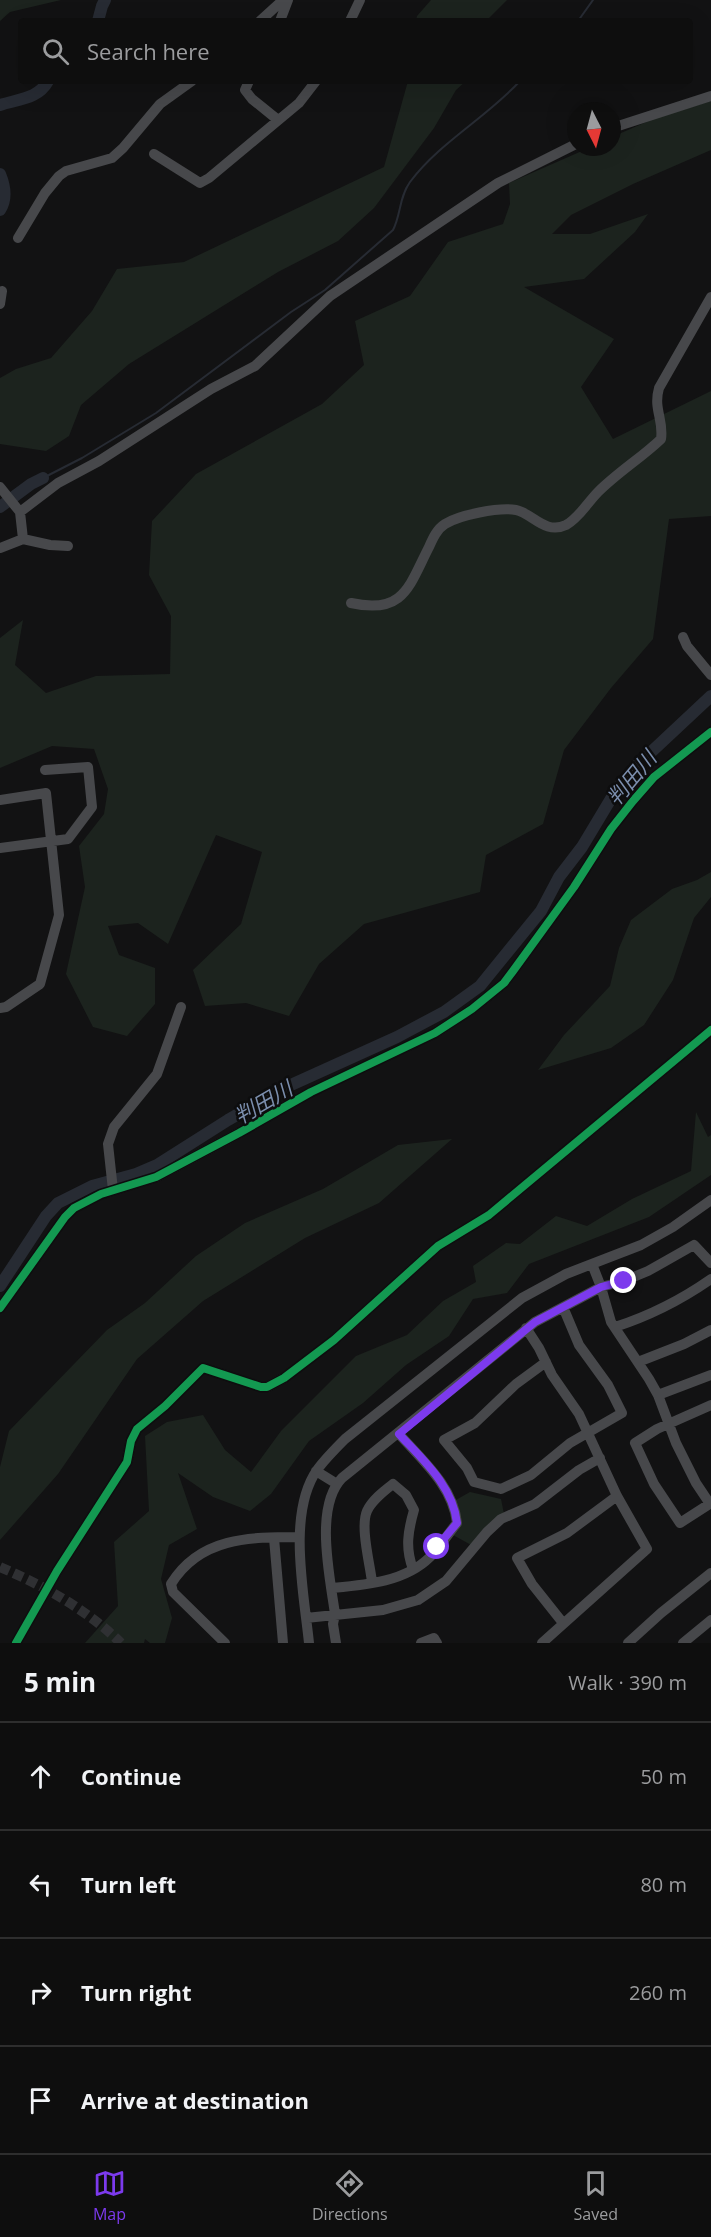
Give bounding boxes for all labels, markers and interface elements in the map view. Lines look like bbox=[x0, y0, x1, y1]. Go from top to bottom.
search box bbox=[18, 18, 693, 84]
icon: search bbox=[39, 35, 72, 68]
text: Search here bbox=[87, 36, 210, 66]
north arrow bbox=[567, 102, 621, 156]
water label: 判田川 bbox=[600, 743, 663, 811]
water label: 判田川 bbox=[229, 1073, 299, 1130]
route end bbox=[610, 1267, 636, 1293]
route start bbox=[423, 1533, 449, 1559]
text: 5 min bbox=[24, 1664, 96, 1700]
text: Walk · 390 m bbox=[568, 1669, 687, 1696]
icon: ahead bbox=[24, 1760, 57, 1793]
text: Continue bbox=[81, 1761, 181, 1791]
text: 50 m bbox=[640, 1763, 687, 1790]
icon: left bbox=[24, 1868, 57, 1901]
text: Turn left bbox=[81, 1869, 176, 1899]
text: 80 m bbox=[640, 1871, 687, 1898]
icon: right bbox=[24, 1976, 57, 2009]
text: Turn right bbox=[81, 1977, 192, 2007]
text: 260 m bbox=[629, 1979, 687, 2006]
icon: arrive bbox=[24, 2084, 57, 2117]
text: Arrive at destination bbox=[81, 2085, 309, 2115]
tab: Map bbox=[93, 2167, 126, 2225]
tab: Directions bbox=[312, 2167, 388, 2225]
tab: Saved bbox=[574, 2167, 618, 2225]

